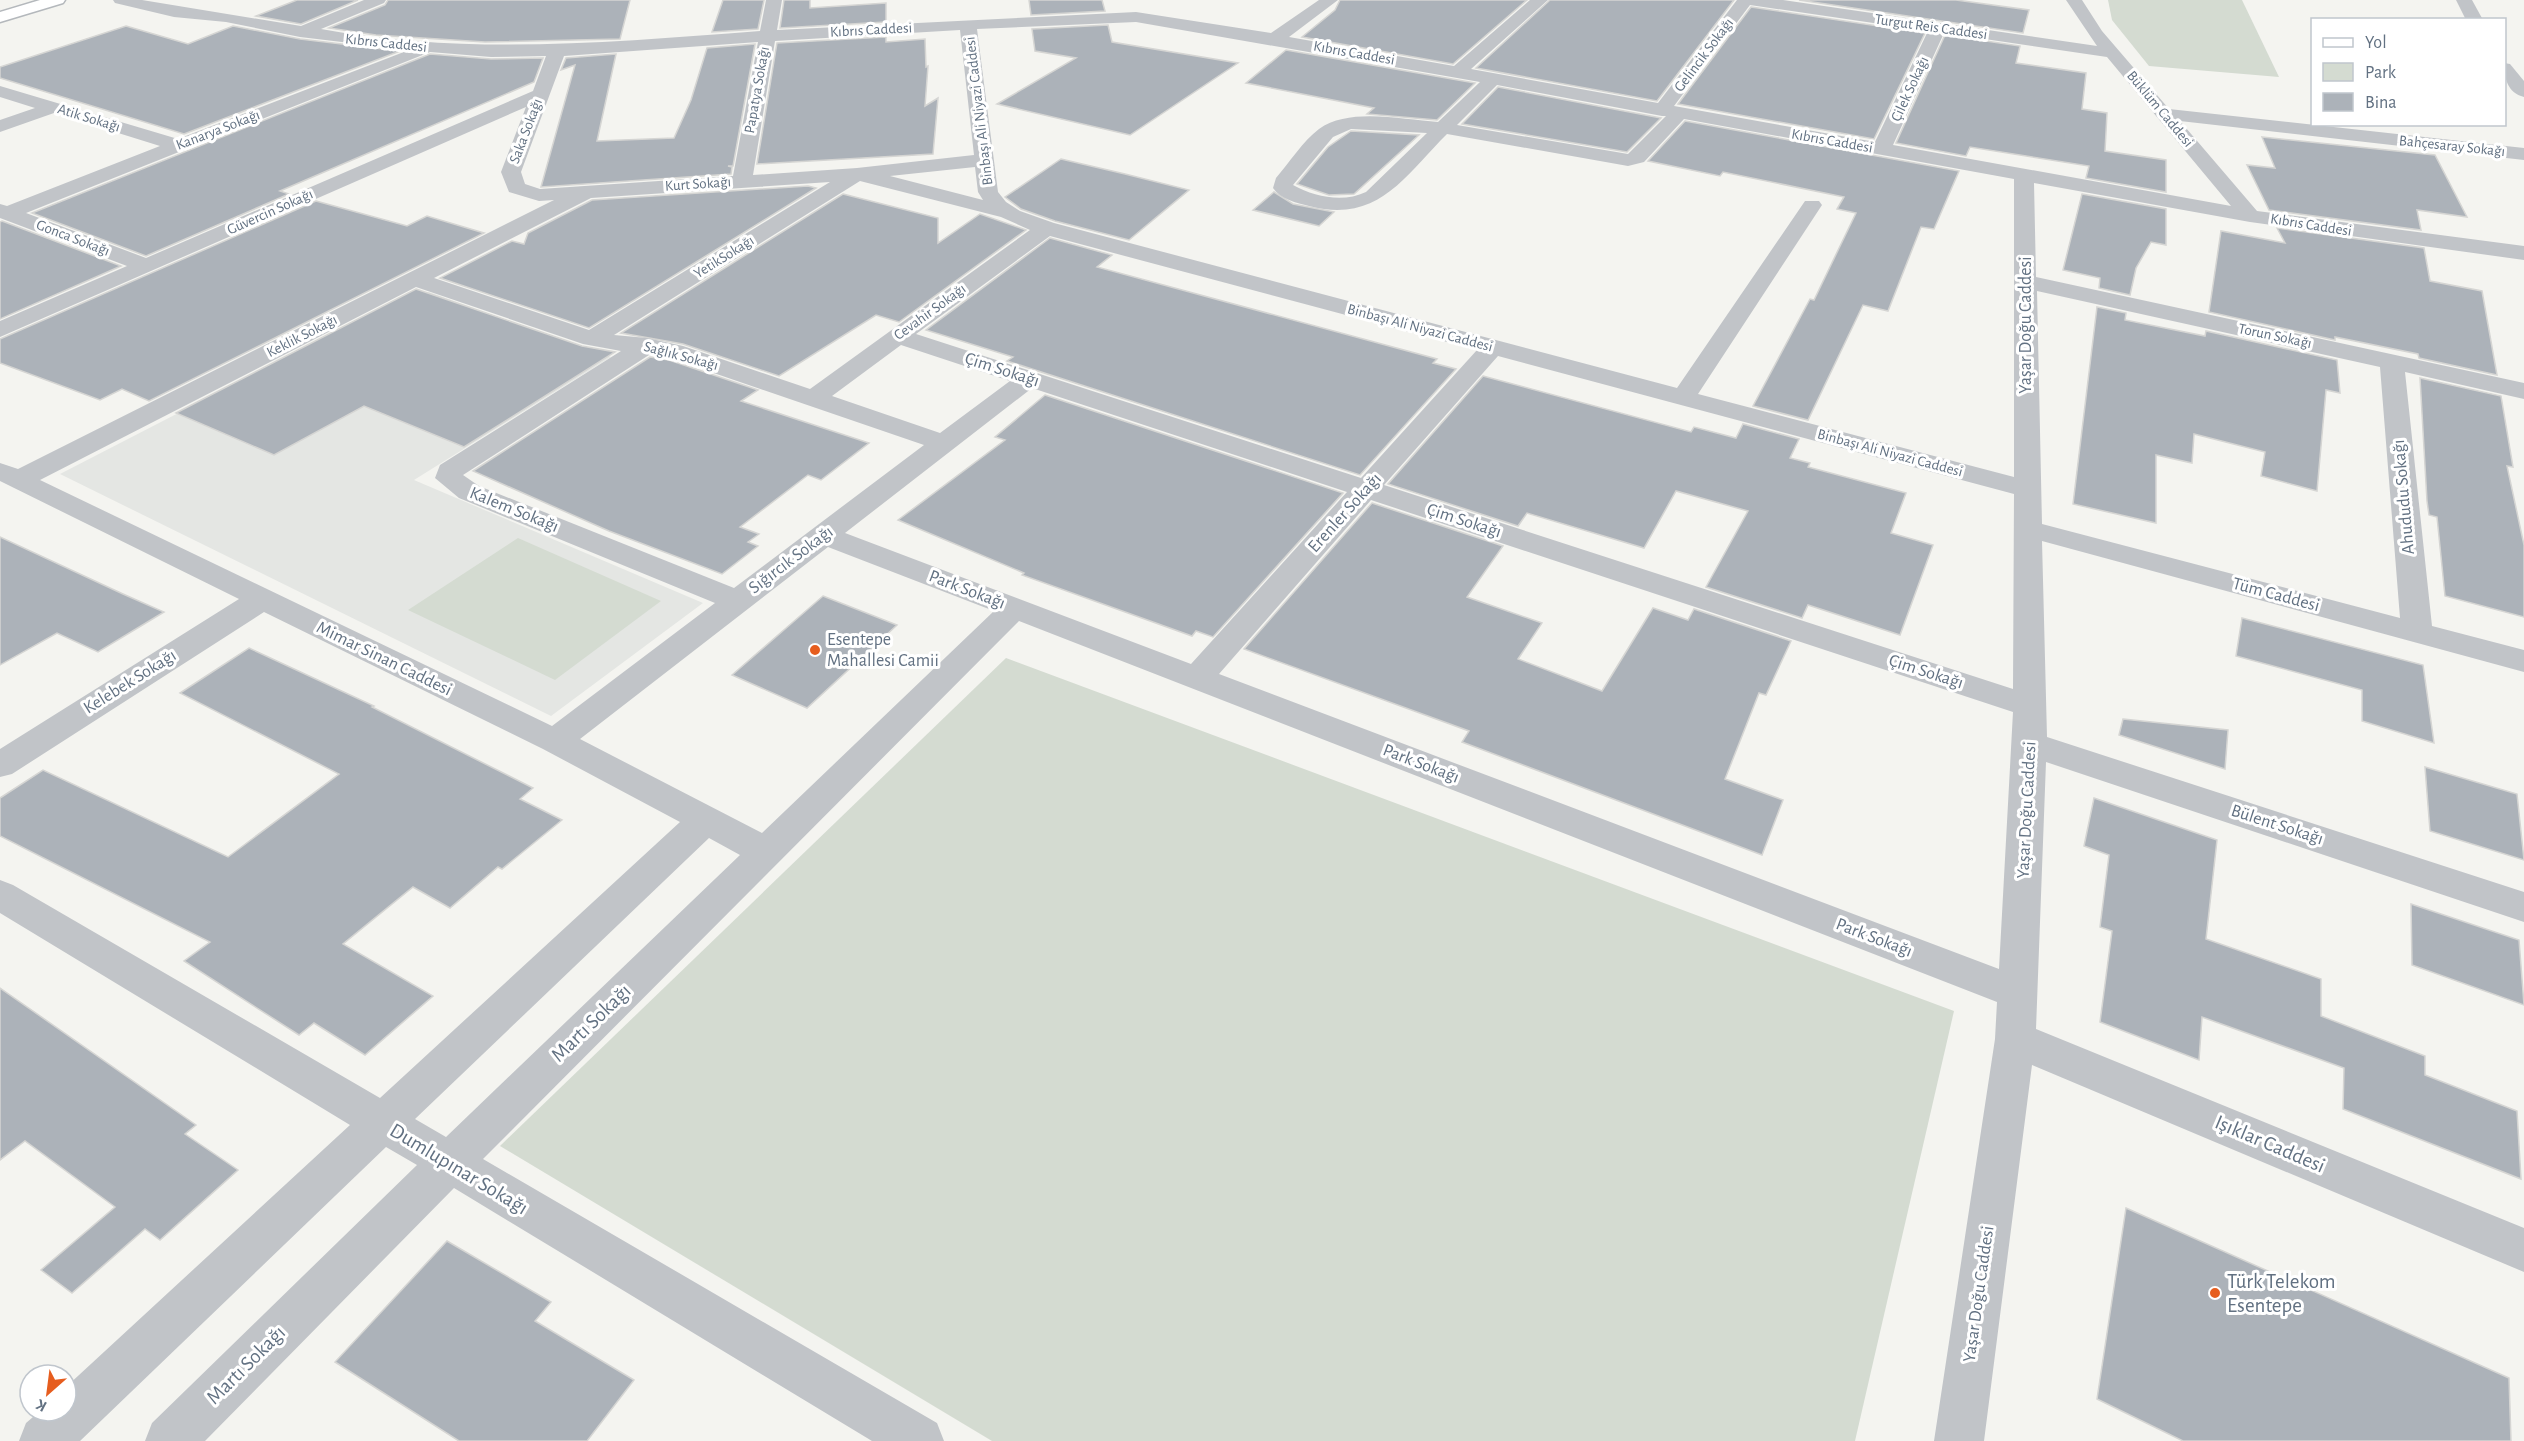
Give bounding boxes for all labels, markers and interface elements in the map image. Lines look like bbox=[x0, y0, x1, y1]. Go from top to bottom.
street label: Turgut Reis Caddesi bbox=[1874, 12, 1988, 42]
street label: Gelincik Sokağı bbox=[1672, 15, 1736, 95]
legend bbox=[2311, 18, 2506, 126]
street label: Kıbrıs Caddesi bbox=[830, 20, 912, 40]
street label: Kıbrıs Caddesi bbox=[344, 31, 428, 55]
text: Yol bbox=[2365, 34, 2387, 52]
street label: Binbaşı Ali Niyazi Caddesi bbox=[962, 36, 996, 186]
street label: Kıbrıs Caddesi bbox=[1312, 38, 1396, 68]
street label: Papatya Sokağı bbox=[742, 45, 772, 135]
street label: Çilek Sokağı bbox=[1888, 54, 1932, 124]
text: Park bbox=[2365, 64, 2397, 82]
street label: Büklüm Caddesi bbox=[2124, 68, 2196, 150]
text: Bina bbox=[2365, 94, 2397, 112]
street label: Saka Sokağı bbox=[507, 96, 545, 166]
street label: Atik Sokağı bbox=[56, 101, 122, 135]
street label: Kanarya Sokağı bbox=[174, 107, 262, 153]
street label: Kıbrıs Caddesi bbox=[1790, 126, 1874, 156]
street label: Bahçesaray Sokağı bbox=[2398, 133, 2506, 159]
street label: Kurt Sokağı bbox=[664, 174, 732, 194]
street label: Güvercin Sokağı bbox=[225, 186, 315, 238]
street label: Kıbrıs Caddesi bbox=[2269, 211, 2353, 239]
street label: Gonca Sokağı bbox=[34, 217, 112, 259]
street label: YetikSokağı bbox=[691, 233, 757, 281]
street label: Yaşar Doğu Caddesi bbox=[2017, 256, 2035, 394]
street label: Cevahir Sokağı bbox=[891, 281, 969, 343]
street label: Binbaşı Ali Niyazi Caddesi bbox=[1346, 301, 1494, 355]
street label: Keklik Sokağı bbox=[264, 312, 340, 360]
street label: Torun Sokağı bbox=[2237, 321, 2313, 351]
street label: Sağlık Sokağı bbox=[642, 339, 720, 373]
street label: Çim Sokağı bbox=[962, 349, 1042, 391]
street label: Binbaşı Ali Niyazi Caddesi bbox=[1816, 426, 1964, 480]
street label: Ahududu Sokağı bbox=[2390, 439, 2418, 555]
street label: Erenler Sokağı bbox=[1305, 470, 1385, 556]
street label: Kalem Sokağı bbox=[467, 484, 561, 536]
street label: Çim Sokağı bbox=[1424, 500, 1504, 542]
street label: Sığırcık Sokağı bbox=[745, 523, 837, 597]
street label: Park Sokağı bbox=[926, 567, 1008, 613]
street label: Tüm Caddesi bbox=[2230, 575, 2322, 615]
street label: Mimar Sinan Caddesi bbox=[314, 618, 454, 700]
place label: Esentepe Mahallesi Camii bbox=[827, 631, 939, 670]
marker: Esentepe Mahallesi Camii bbox=[808, 643, 822, 657]
street label: Kelebek Sokağı bbox=[81, 646, 179, 718]
street label: Çim Sokağı bbox=[1886, 651, 1966, 693]
street label: Park Sokağı bbox=[1380, 741, 1462, 787]
street label: Yaşar Doğu Caddesi bbox=[2014, 741, 2040, 879]
street label: Bülent Sokağı bbox=[2229, 802, 2325, 848]
street label: Park Sokağı bbox=[1833, 915, 1915, 961]
street label: Martı Sokağı bbox=[547, 980, 635, 1066]
street label: Işıklar Caddesi bbox=[2212, 1111, 2328, 1177]
street label: Dumlupınar Sokağı bbox=[386, 1120, 532, 1218]
street label: Yaşar Doğu Caddesi bbox=[1961, 1225, 1997, 1363]
place label: Türk Telekom Esentepe bbox=[2227, 1271, 2336, 1316]
marker: Türk Telekom Esentepe bbox=[2208, 1286, 2222, 1300]
street label: Martı Sokağı bbox=[203, 1322, 289, 1408]
north arrow bbox=[18, 1363, 78, 1423]
text: K bbox=[33, 1396, 49, 1415]

